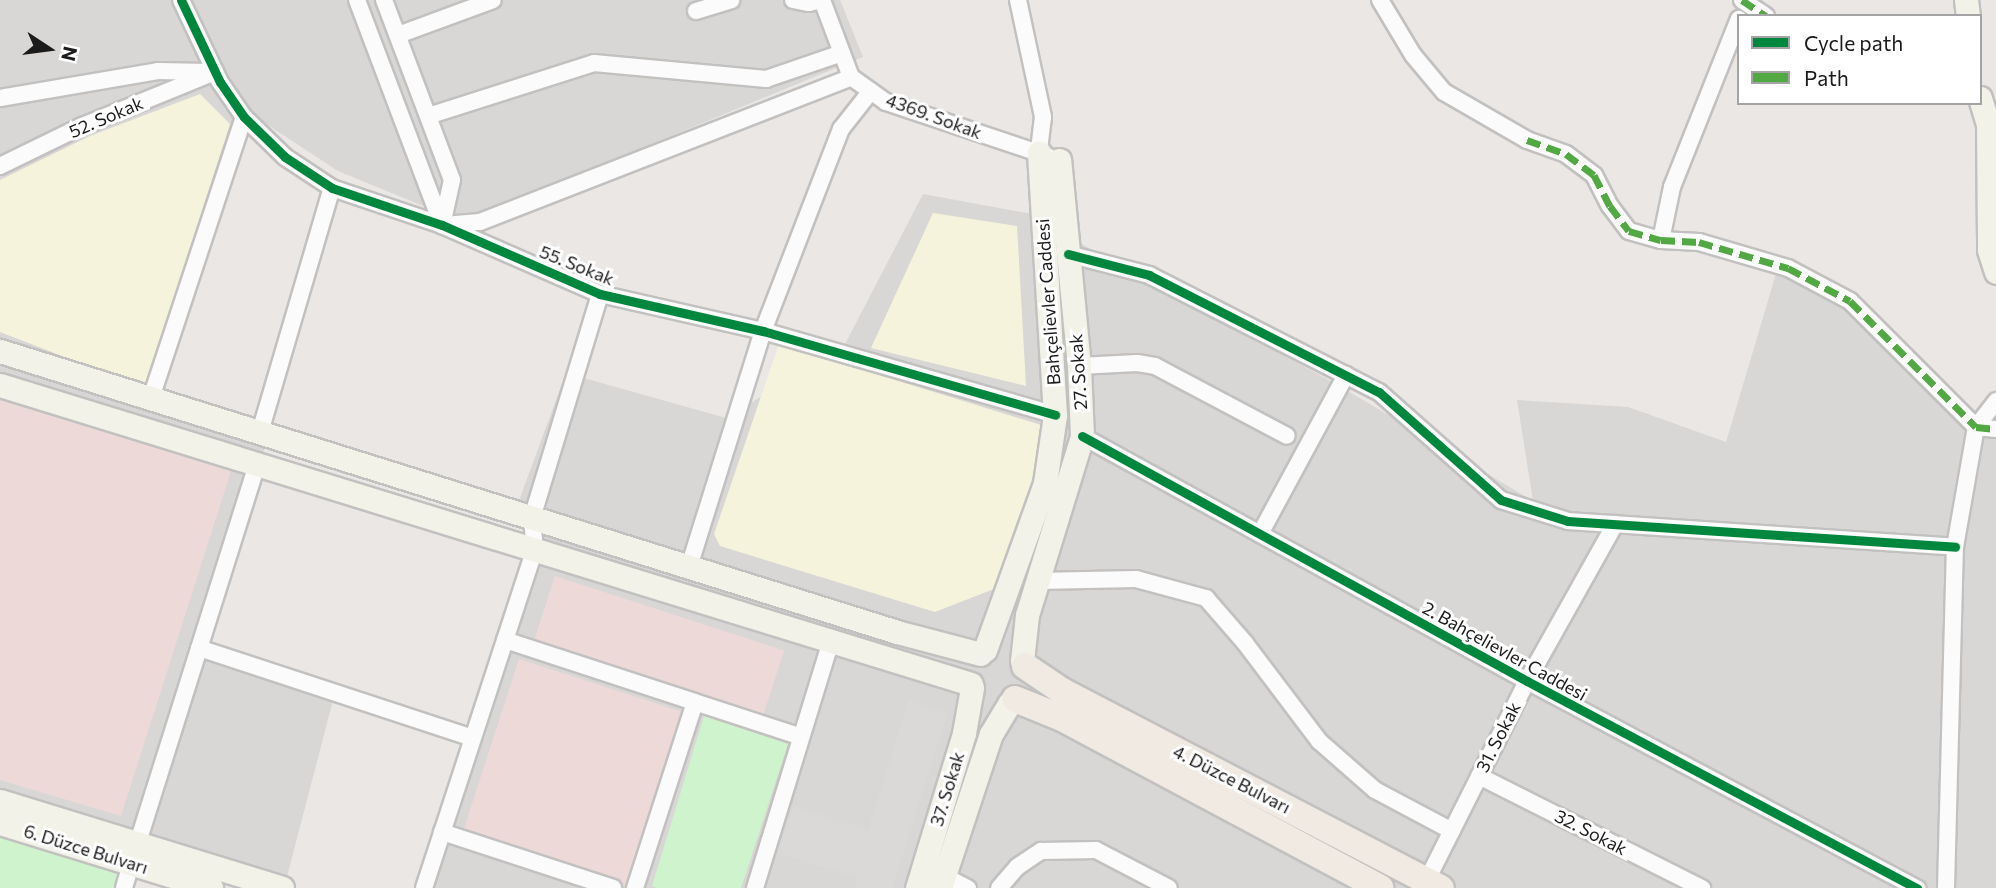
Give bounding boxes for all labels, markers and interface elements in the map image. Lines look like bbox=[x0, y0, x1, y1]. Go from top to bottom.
north arrow bbox=[14, 14, 84, 84]
legend bbox=[1737, 14, 1982, 105]
text: Cycle path bbox=[1804, 30, 1903, 55]
text: N bbox=[57, 44, 83, 63]
text: Path bbox=[1804, 65, 1849, 90]
street label: 4369. Sokak bbox=[883, 89, 985, 143]
street label: 52. Sokak bbox=[66, 92, 146, 142]
street label: Bahçelievler Caddesi bbox=[1031, 218, 1065, 386]
street label: 55. Sokak bbox=[537, 240, 617, 290]
street label: 27. Sokak bbox=[1065, 333, 1091, 411]
street label: 2. Bahçelievler Caddesi bbox=[1419, 597, 1591, 705]
street label: 31. Sokak bbox=[1471, 698, 1525, 776]
street label: 4. Düzce Bulvarı bbox=[1170, 740, 1294, 818]
street label: 37. Sokak bbox=[926, 749, 968, 829]
street label: 32. Sokak bbox=[1551, 805, 1631, 859]
street label: 6. Düzce Bulvarı bbox=[21, 820, 151, 878]

